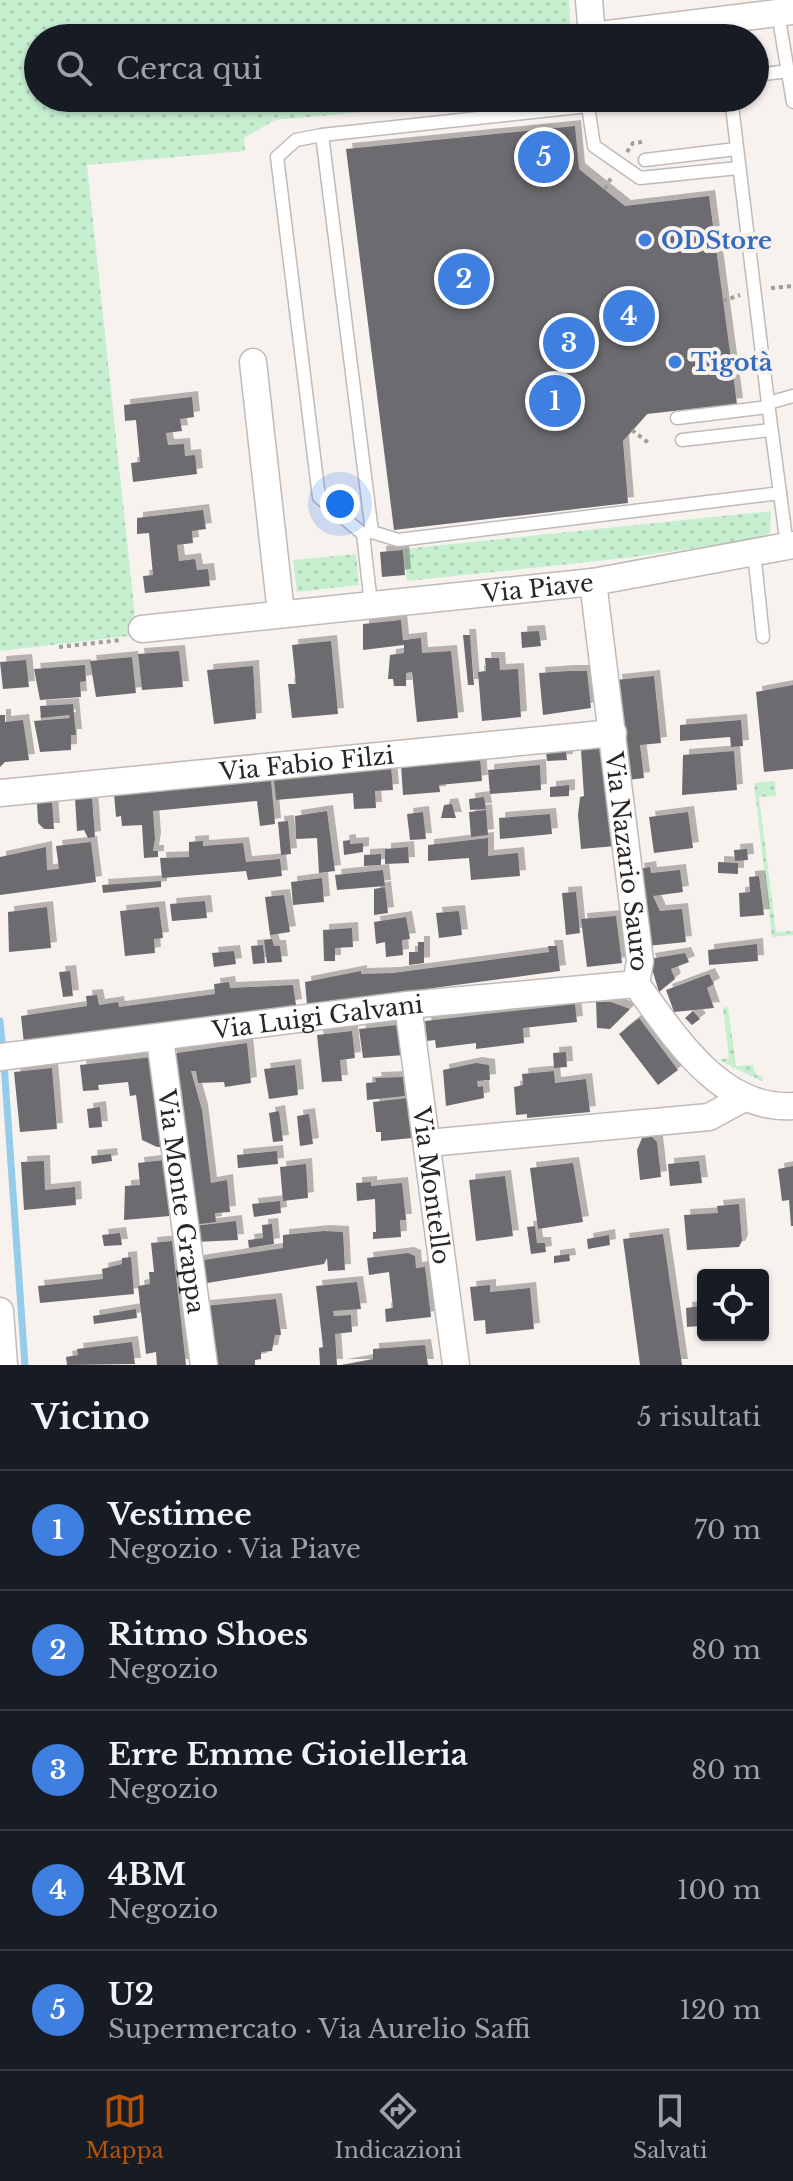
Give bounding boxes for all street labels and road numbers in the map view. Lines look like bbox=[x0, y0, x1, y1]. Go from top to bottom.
street label: Via Piave bbox=[480, 568, 595, 608]
street label: Via Fabio Filzi bbox=[217, 740, 395, 786]
street label: Via Nazario Sauro bbox=[600, 749, 655, 974]
street label: Via Luigi Galvani bbox=[209, 989, 424, 1044]
street label: Via Monte Grappa bbox=[152, 1087, 211, 1316]
street label: Via Montello bbox=[407, 1104, 457, 1266]

